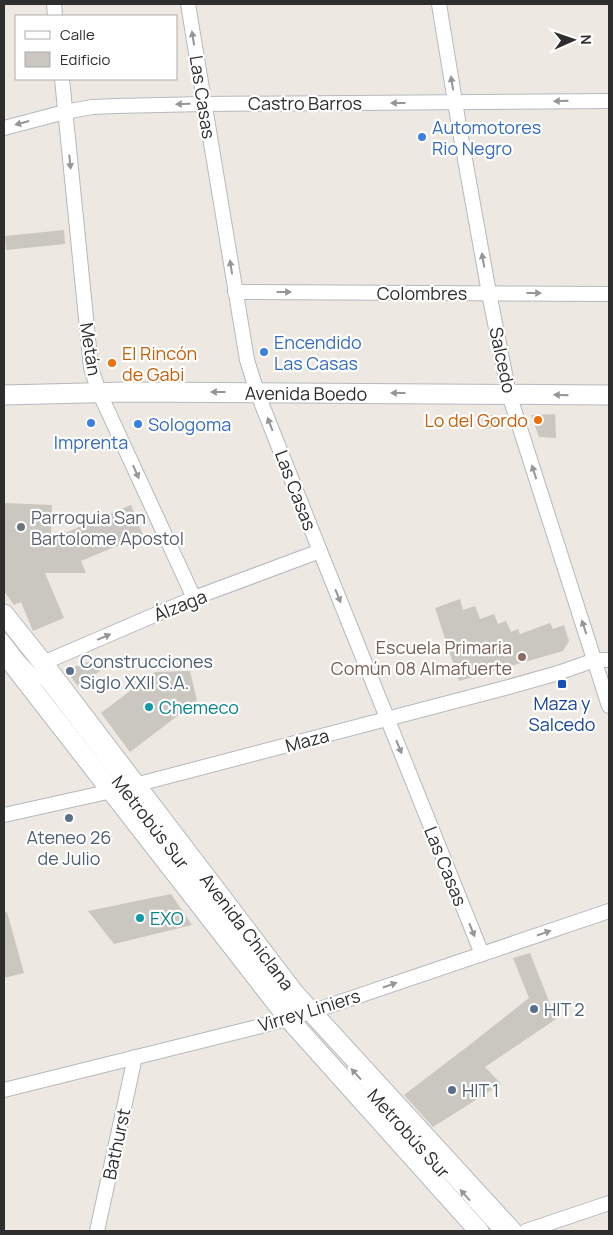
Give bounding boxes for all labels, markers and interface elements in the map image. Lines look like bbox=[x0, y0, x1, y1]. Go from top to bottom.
legend bbox=[15, 15, 178, 80]
north arrow bbox=[548, 15, 598, 65]
text: Calle bbox=[60, 24, 95, 45]
one-way arrow bbox=[189, 29, 197, 45]
text: N bbox=[577, 34, 596, 45]
text: Edificio bbox=[60, 49, 111, 70]
street label: Las Casas bbox=[185, 54, 221, 140]
one-way arrow bbox=[448, 75, 456, 91]
street label: Castro Barros bbox=[248, 91, 362, 115]
one-way arrow bbox=[552, 97, 568, 105]
one-way arrow bbox=[390, 99, 406, 107]
one-way arrow bbox=[175, 100, 191, 108]
place label: Automotores Rio Negro bbox=[432, 115, 541, 160]
one-way arrow bbox=[15, 119, 30, 127]
marker: Automotores Rio Negro bbox=[416, 131, 428, 143]
one-way arrow bbox=[66, 154, 74, 170]
one-way arrow bbox=[479, 252, 487, 268]
one-way arrow bbox=[227, 259, 235, 275]
street label: Colombres bbox=[377, 281, 467, 305]
one-way arrow bbox=[276, 288, 292, 296]
one-way arrow bbox=[526, 290, 542, 298]
street label: Metán bbox=[75, 321, 107, 377]
street label: Salcedo bbox=[484, 325, 522, 395]
place label: Encendido Las Casas bbox=[274, 330, 362, 375]
place label: El Rincón de Gabi bbox=[122, 341, 197, 386]
marker: Encendido Las Casas bbox=[258, 346, 270, 358]
marker: El Rincón de Gabi bbox=[106, 357, 118, 369]
street label: Avenida Boedo bbox=[245, 381, 367, 405]
one-way arrow bbox=[210, 388, 226, 396]
one-way arrow bbox=[390, 389, 406, 397]
one-way arrow bbox=[552, 391, 568, 399]
place label: Lo del Gordo bbox=[425, 408, 528, 432]
place label: Sologoma bbox=[148, 412, 231, 436]
marker: Lo del Gordo bbox=[532, 414, 544, 426]
one-way arrow bbox=[266, 416, 274, 431]
marker: Imprenta bbox=[85, 417, 97, 429]
marker: Sologoma bbox=[132, 418, 144, 430]
place label: Imprenta bbox=[54, 430, 128, 454]
street label: Las Casas bbox=[270, 446, 322, 534]
one-way arrow bbox=[530, 464, 538, 479]
one-way arrow bbox=[132, 465, 140, 479]
place label: Parroquia San Bartolome Apostol bbox=[31, 505, 184, 550]
marker: Parroquia San Bartolome Apostol bbox=[15, 521, 27, 533]
street label: Álzaga bbox=[150, 584, 210, 626]
one-way arrow bbox=[334, 589, 342, 604]
one-way arrow bbox=[579, 619, 587, 634]
one-way arrow bbox=[97, 633, 111, 641]
place label: Escuela Primaria Común 08 Almafuerte bbox=[331, 635, 512, 680]
place label: Construcciones Siglo XXII S.A. bbox=[80, 649, 213, 694]
marker: Escuela Primaria Común 08 Almafuerte bbox=[516, 651, 528, 663]
marker: Construcciones Siglo XXII S.A. bbox=[64, 665, 76, 677]
marker: Maza y Salcedo bbox=[556, 678, 568, 690]
place label: Maza y Salcedo bbox=[529, 691, 595, 736]
place label: Chemeco bbox=[159, 695, 239, 719]
marker: Chemeco bbox=[143, 701, 155, 713]
street label: Maza bbox=[283, 723, 331, 757]
one-way arrow bbox=[395, 740, 403, 754]
street label: Metrobús Sur bbox=[107, 770, 195, 874]
marker: Ateneo 26 de Julio bbox=[63, 812, 75, 824]
street label: Las Casas bbox=[419, 823, 473, 909]
place label: Ateneo 26 de Julio bbox=[27, 825, 111, 870]
street label: Avenida Chiclana bbox=[195, 868, 300, 995]
place label: EXO bbox=[150, 906, 184, 930]
marker: EXO bbox=[134, 912, 146, 924]
one-way arrow bbox=[469, 923, 477, 937]
one-way arrow bbox=[537, 929, 552, 937]
one-way arrow bbox=[383, 981, 398, 989]
street label: Virrey Liniers bbox=[255, 983, 363, 1037]
place label: HIT 2 bbox=[544, 997, 585, 1021]
marker: HIT 2 bbox=[528, 1003, 540, 1015]
one-way arrow bbox=[350, 1069, 362, 1081]
place label: HIT 1 bbox=[462, 1078, 499, 1102]
street label: Metrobús Sur bbox=[362, 1083, 456, 1183]
marker: HIT 1 bbox=[446, 1084, 458, 1096]
street label: Bathurst bbox=[97, 1106, 135, 1182]
one-way arrow bbox=[459, 1189, 470, 1202]

